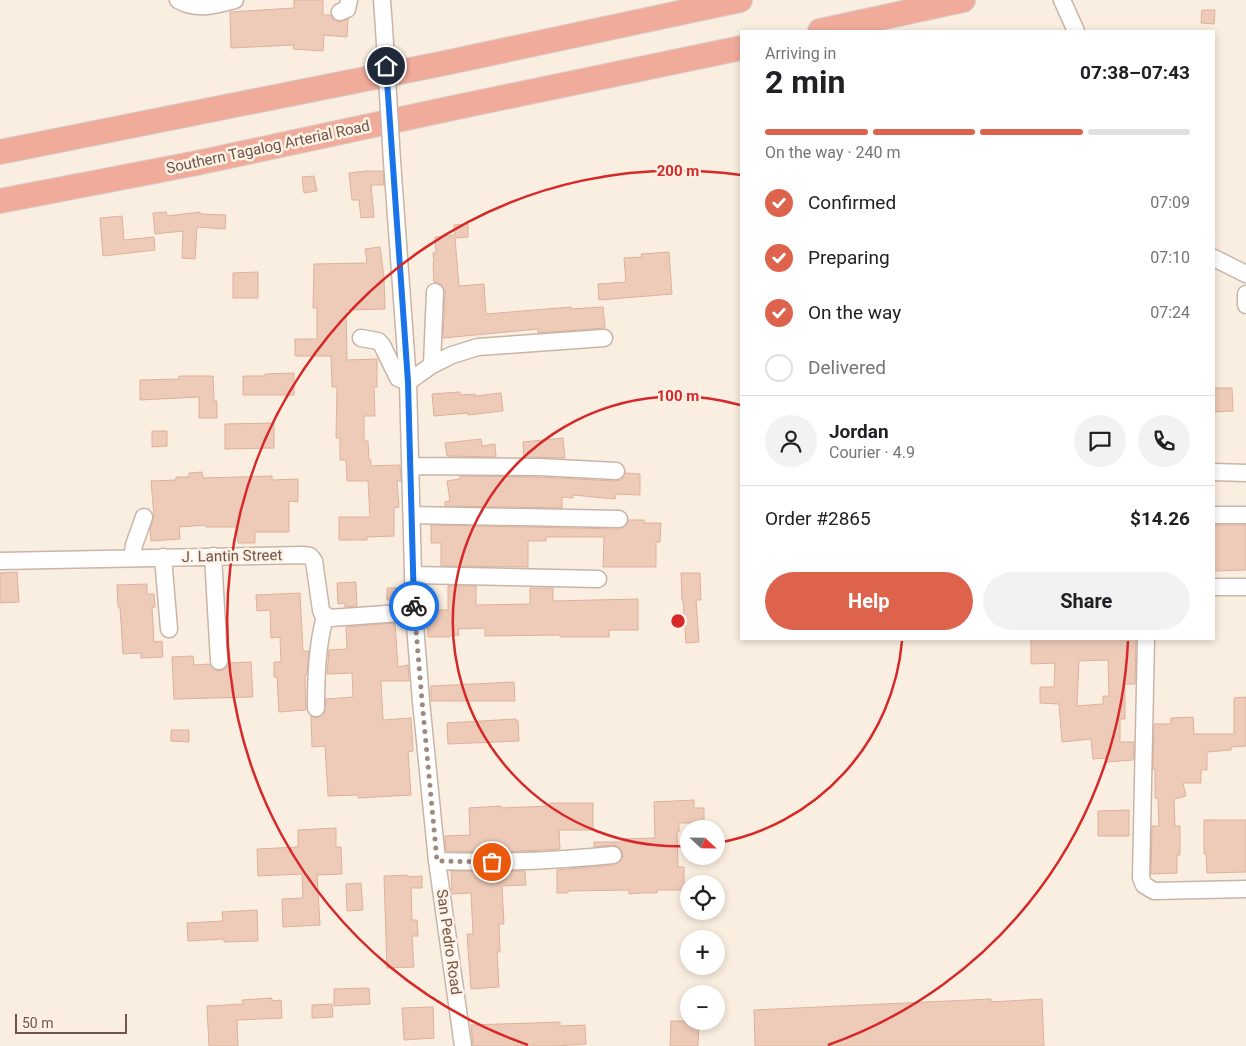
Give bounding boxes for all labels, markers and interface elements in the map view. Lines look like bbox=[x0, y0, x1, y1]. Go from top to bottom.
text: Arriving in bbox=[765, 44, 836, 63]
pin bbox=[365, 45, 407, 87]
icon: home bbox=[372, 52, 400, 80]
text: 07:38–07:43 bbox=[1080, 61, 1190, 84]
text: 2 min bbox=[765, 63, 845, 101]
street label: Southern Tagalog Arterial Road bbox=[165, 117, 371, 177]
text: On the way · 240 m bbox=[765, 143, 901, 162]
text: 200 m bbox=[657, 162, 699, 180]
icon: check bbox=[765, 189, 793, 217]
text: Confirmed bbox=[808, 191, 896, 214]
text: 07:09 bbox=[1150, 193, 1190, 212]
icon: check bbox=[765, 244, 793, 272]
text: Preparing bbox=[808, 246, 890, 269]
text: 07:10 bbox=[1150, 248, 1190, 267]
icon: check bbox=[765, 299, 793, 327]
text: On the way bbox=[808, 301, 901, 324]
text: 07:24 bbox=[1150, 303, 1190, 322]
text: Delivered bbox=[808, 356, 886, 379]
text: 100 m bbox=[657, 387, 699, 405]
button: person bbox=[765, 415, 817, 467]
button: chat bbox=[1074, 415, 1126, 467]
button: phone bbox=[1138, 415, 1190, 467]
text: Jordan bbox=[829, 420, 889, 443]
text: Courier · 4.9 bbox=[829, 443, 915, 462]
text: Order #2865 bbox=[765, 507, 871, 530]
text: $14.26 bbox=[1130, 507, 1190, 530]
street label: J. Lantin Street bbox=[182, 546, 283, 566]
button: Help bbox=[765, 572, 973, 630]
button: Share bbox=[983, 572, 1190, 630]
courier bbox=[389, 581, 439, 631]
icon: bike bbox=[400, 592, 428, 620]
centre of rings bbox=[669, 612, 687, 630]
north arrow bbox=[680, 820, 725, 865]
map controls bbox=[680, 820, 725, 1030]
pin bbox=[471, 841, 513, 883]
icon: bag bbox=[478, 848, 506, 876]
button: locate bbox=[680, 875, 725, 920]
street label: San Pedro Road bbox=[433, 888, 465, 996]
button: + bbox=[680, 930, 725, 975]
button: − bbox=[680, 985, 725, 1030]
scale bar bbox=[15, 1011, 128, 1034]
text: 50 m bbox=[22, 1015, 54, 1031]

